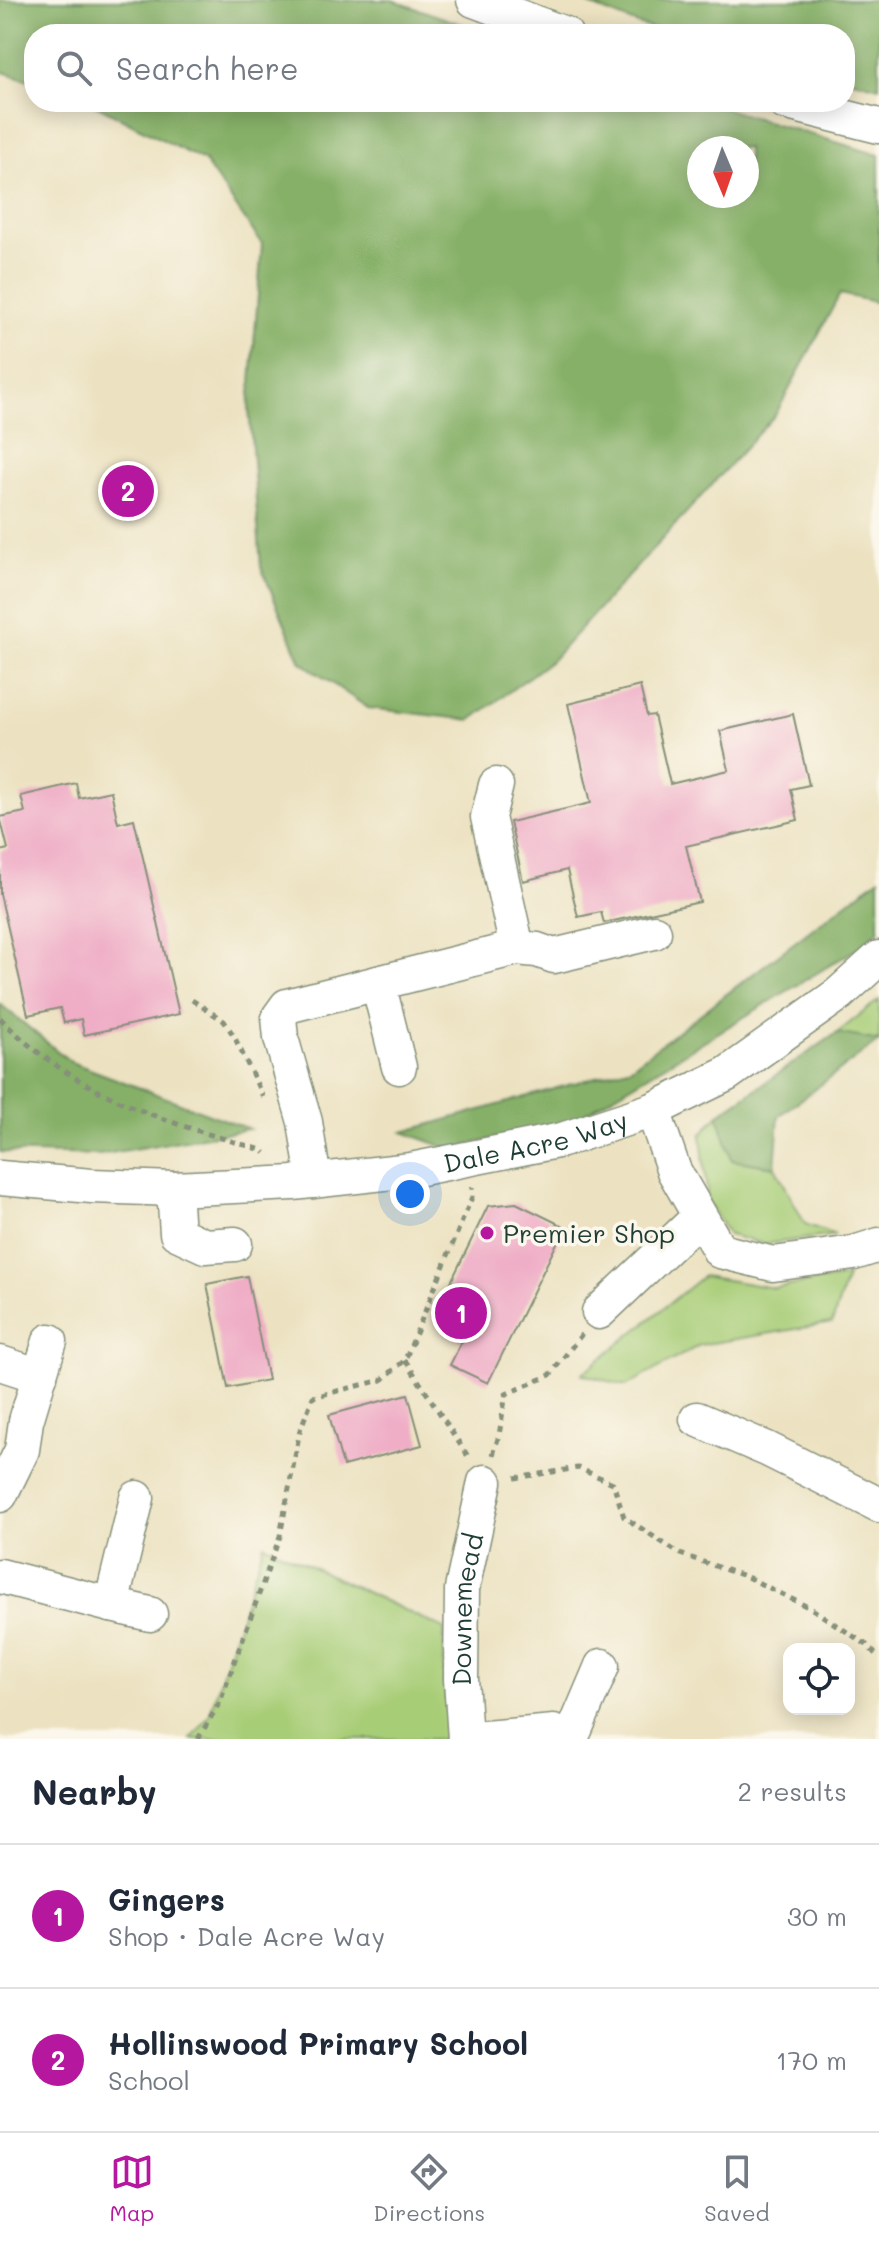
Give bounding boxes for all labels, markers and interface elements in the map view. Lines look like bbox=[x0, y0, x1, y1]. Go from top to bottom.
search box bbox=[24, 24, 855, 112]
icon: search bbox=[52, 46, 96, 90]
text: Search here bbox=[116, 48, 299, 88]
north arrow bbox=[687, 136, 759, 208]
pin: 2 bbox=[102, 461, 154, 521]
street label: Dale Acre Way bbox=[441, 1103, 632, 1180]
your location bbox=[390, 1174, 430, 1214]
place label: Premier Shop bbox=[503, 1216, 675, 1250]
marker: Premier Shop bbox=[478, 1224, 496, 1242]
pin: 1 bbox=[435, 1283, 487, 1343]
street label: Downemead bbox=[444, 1530, 491, 1686]
map controls bbox=[783, 1643, 855, 1715]
button: locate bbox=[783, 1643, 855, 1715]
text: Nearby bbox=[32, 1769, 157, 1814]
text: 2 results bbox=[738, 1774, 847, 1808]
text: Gingers bbox=[108, 1879, 225, 1919]
text: 1 bbox=[52, 1899, 64, 1933]
text: 30 m bbox=[787, 1899, 847, 1933]
text: Shop · Dale Acre Way bbox=[108, 1919, 385, 1953]
text: Hollinswood Primary School bbox=[108, 2023, 528, 2063]
text: 2 bbox=[51, 2043, 65, 2077]
text: 170 m bbox=[776, 2043, 847, 2077]
text: School bbox=[108, 2063, 190, 2097]
tab: Map bbox=[110, 2150, 154, 2227]
tab: Directions bbox=[373, 2150, 485, 2227]
tab: Saved bbox=[704, 2150, 769, 2227]

